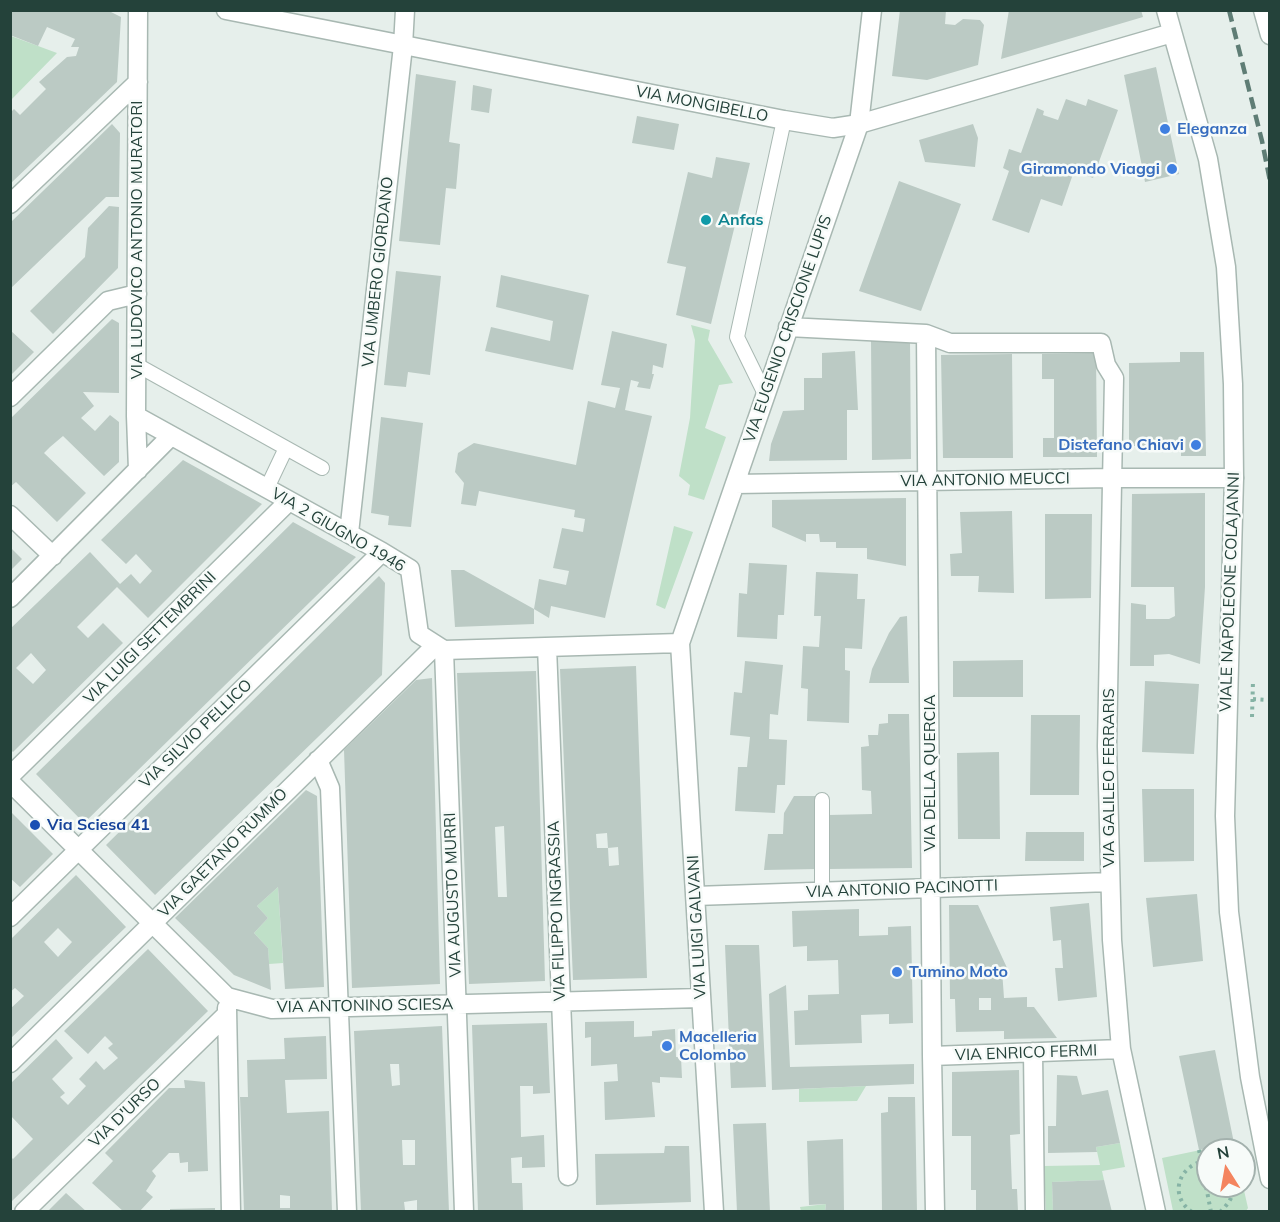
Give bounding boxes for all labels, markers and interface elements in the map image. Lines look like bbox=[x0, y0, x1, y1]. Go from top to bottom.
street label: VIA MONGIBELLO bbox=[634, 82, 770, 126]
street label: VIA LUDOVICO ANTONIO MURATORI bbox=[127, 101, 147, 379]
place label: Eleganza bbox=[1177, 119, 1247, 139]
marker: Eleganza bbox=[1158, 122, 1172, 136]
place label: Giramondo Viaggi bbox=[1021, 159, 1160, 179]
marker: Giramondo Viaggi bbox=[1165, 162, 1179, 176]
street label: VIA UMBERO GIORDANO bbox=[358, 176, 398, 368]
place label: Anfas bbox=[718, 210, 763, 230]
marker: Anfas bbox=[699, 213, 713, 227]
street label: VIA EUGENIO CRISCIONE LUPIS bbox=[740, 213, 836, 445]
place label: Distefano Chiavi bbox=[1058, 435, 1184, 455]
marker: Distefano Chiavi bbox=[1189, 438, 1203, 452]
street label: VIA ANTONIO MEUCCI bbox=[900, 469, 1070, 491]
street label: VIALE NAPOLEONE COLAJANNI bbox=[1216, 472, 1244, 712]
street label: VIA 2 GIUGNO 1946 bbox=[268, 484, 408, 576]
street label: VIA LUIGI SETTEMBRINI bbox=[80, 568, 220, 708]
street label: VIA SILVIO PELLICO bbox=[136, 675, 256, 793]
street label: VIA GALILEO FERRARIS bbox=[1099, 688, 1119, 868]
street label: VIA DELLA QUERCIA bbox=[920, 695, 940, 851]
street label: VIA GAETANO RUMMO bbox=[154, 784, 292, 922]
street label: VIA AUGUSTO MURRI bbox=[441, 812, 465, 978]
place label: Via Sciesa 41 bbox=[47, 815, 150, 835]
marker: Via Sciesa 41 bbox=[28, 818, 42, 832]
street label: VIA FILIPPO INGRASSIA bbox=[544, 820, 570, 1002]
street label: VIA LUIGI GALVANI bbox=[684, 855, 710, 999]
street label: VIA ANTONIO PACINOTTI bbox=[806, 876, 998, 902]
place label: Tumino Moto bbox=[909, 962, 1008, 982]
marker: Tumino Moto bbox=[890, 965, 904, 979]
street label: VIA ANTONINO SCIESA bbox=[276, 995, 454, 1017]
place label: Macelleria Colombo bbox=[679, 1027, 757, 1065]
marker: Macelleria Colombo bbox=[660, 1039, 674, 1053]
street label: VIA ENRICO FERMI bbox=[955, 1041, 1097, 1065]
street label: VIA D'URSO bbox=[85, 1074, 165, 1152]
north arrow bbox=[1196, 1138, 1256, 1198]
text: N bbox=[1215, 1141, 1231, 1163]

